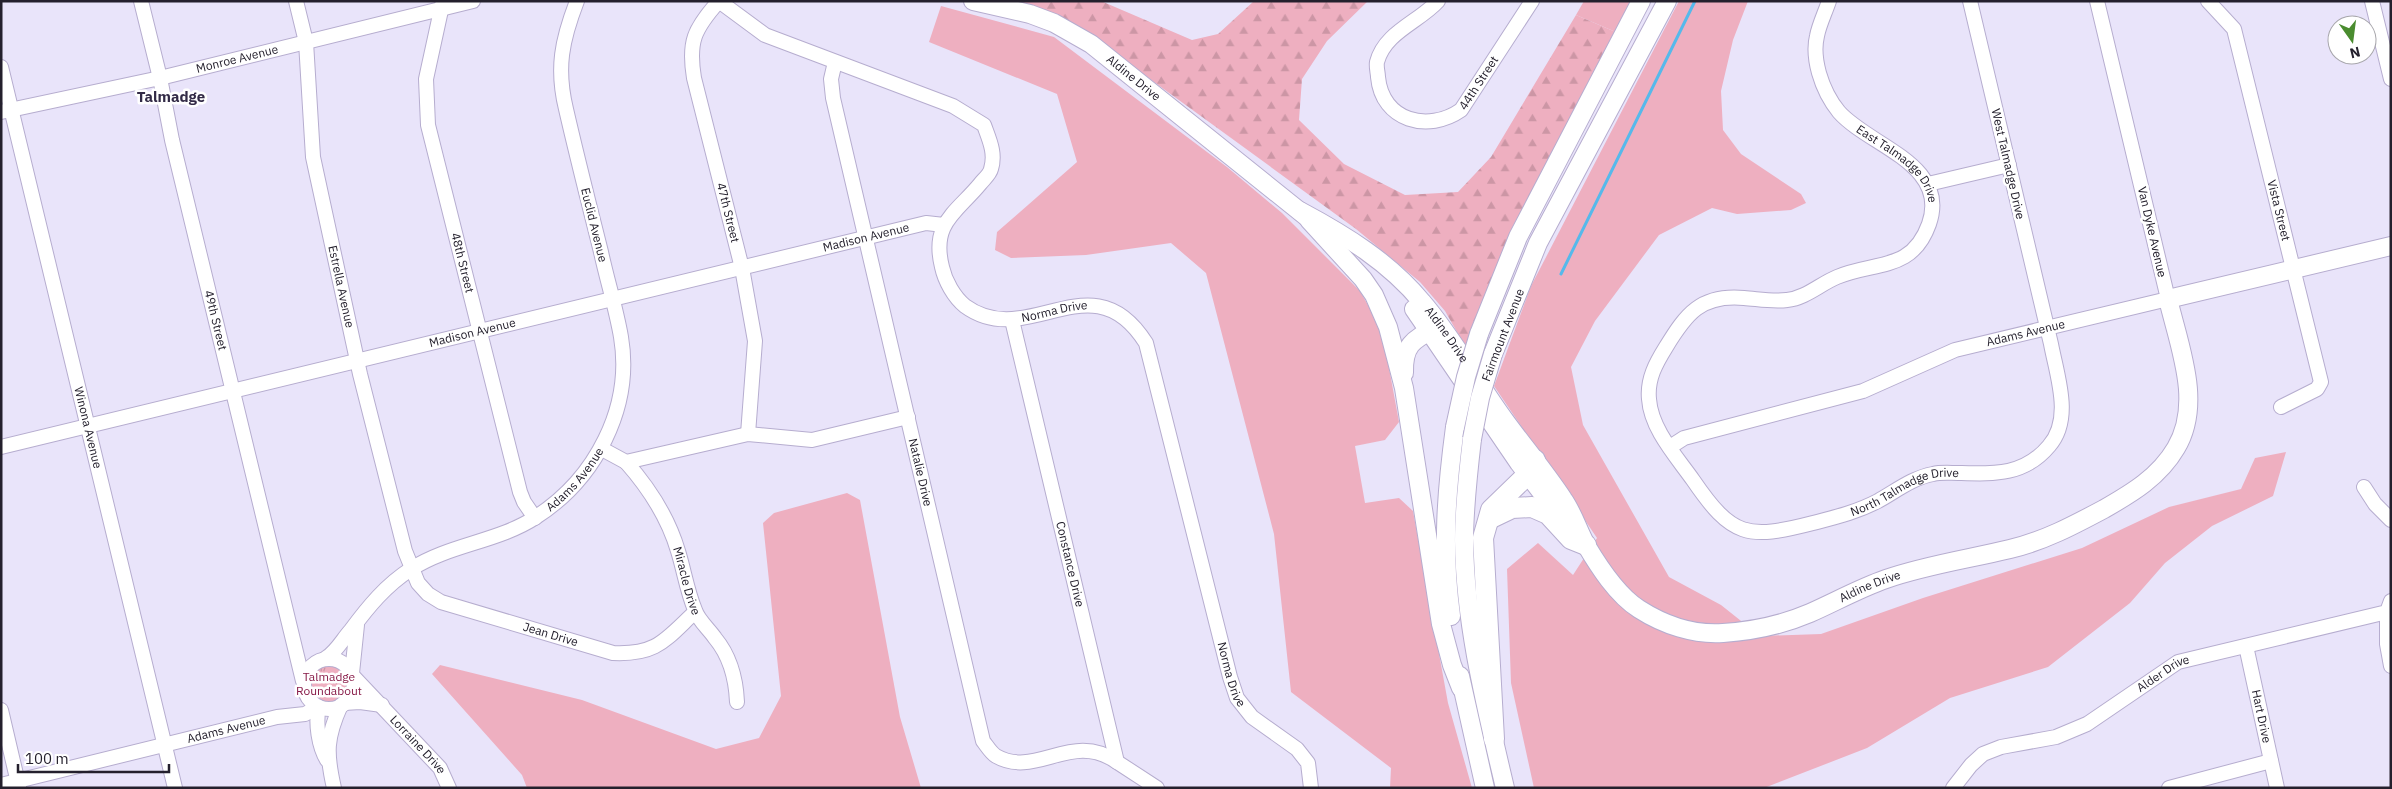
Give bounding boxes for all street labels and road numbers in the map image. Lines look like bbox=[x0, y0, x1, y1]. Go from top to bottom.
street label: Monroe Avenue bbox=[194, 41, 280, 76]
street label: Aldine Drive bbox=[1104, 51, 1164, 104]
street label: 44th Street bbox=[1455, 53, 1501, 112]
street label: West Talmadge Drive bbox=[1988, 107, 2029, 221]
street label: East Talmadge Drive bbox=[1854, 121, 1940, 204]
street label: Vista Street bbox=[2264, 178, 2294, 242]
street label: 47th Street bbox=[714, 181, 743, 244]
street label: Van Dyke Avenue bbox=[2135, 185, 2170, 279]
street label: Euclid Avenue bbox=[578, 186, 611, 264]
street label: Madison Avenue bbox=[821, 219, 911, 255]
street label: 48th Street bbox=[448, 231, 478, 294]
street label: Estrella Avenue bbox=[325, 244, 358, 329]
street label: Fairmount Avenue bbox=[1478, 286, 1527, 383]
street label: 49th Street bbox=[202, 289, 231, 352]
street label: Norma Drive bbox=[1020, 297, 1088, 325]
street label: Aldine Drive bbox=[1422, 303, 1472, 365]
street label: Madison Avenue bbox=[427, 315, 517, 350]
street label: Adams Avenue bbox=[1985, 316, 2067, 349]
street label: Winona Avenue bbox=[71, 385, 106, 470]
street label: Natalie Drive bbox=[906, 437, 936, 508]
street label: Adams Avenue bbox=[543, 444, 607, 514]
street label: North Talmadge Drive bbox=[1848, 465, 1959, 519]
street label: Constance Drive bbox=[1053, 520, 1088, 609]
street label: Miracle Drive bbox=[670, 545, 704, 617]
street label: Aldine Drive bbox=[1837, 567, 1903, 605]
street label: Jean Drive bbox=[521, 619, 580, 649]
street label: Norma Drive bbox=[1215, 640, 1249, 710]
street label: Alder Drive bbox=[2134, 651, 2191, 695]
street label: Hart Drive bbox=[2249, 688, 2275, 745]
street label: Adams Avenue bbox=[185, 712, 267, 746]
street label: Lorraine Drive bbox=[387, 712, 450, 776]

